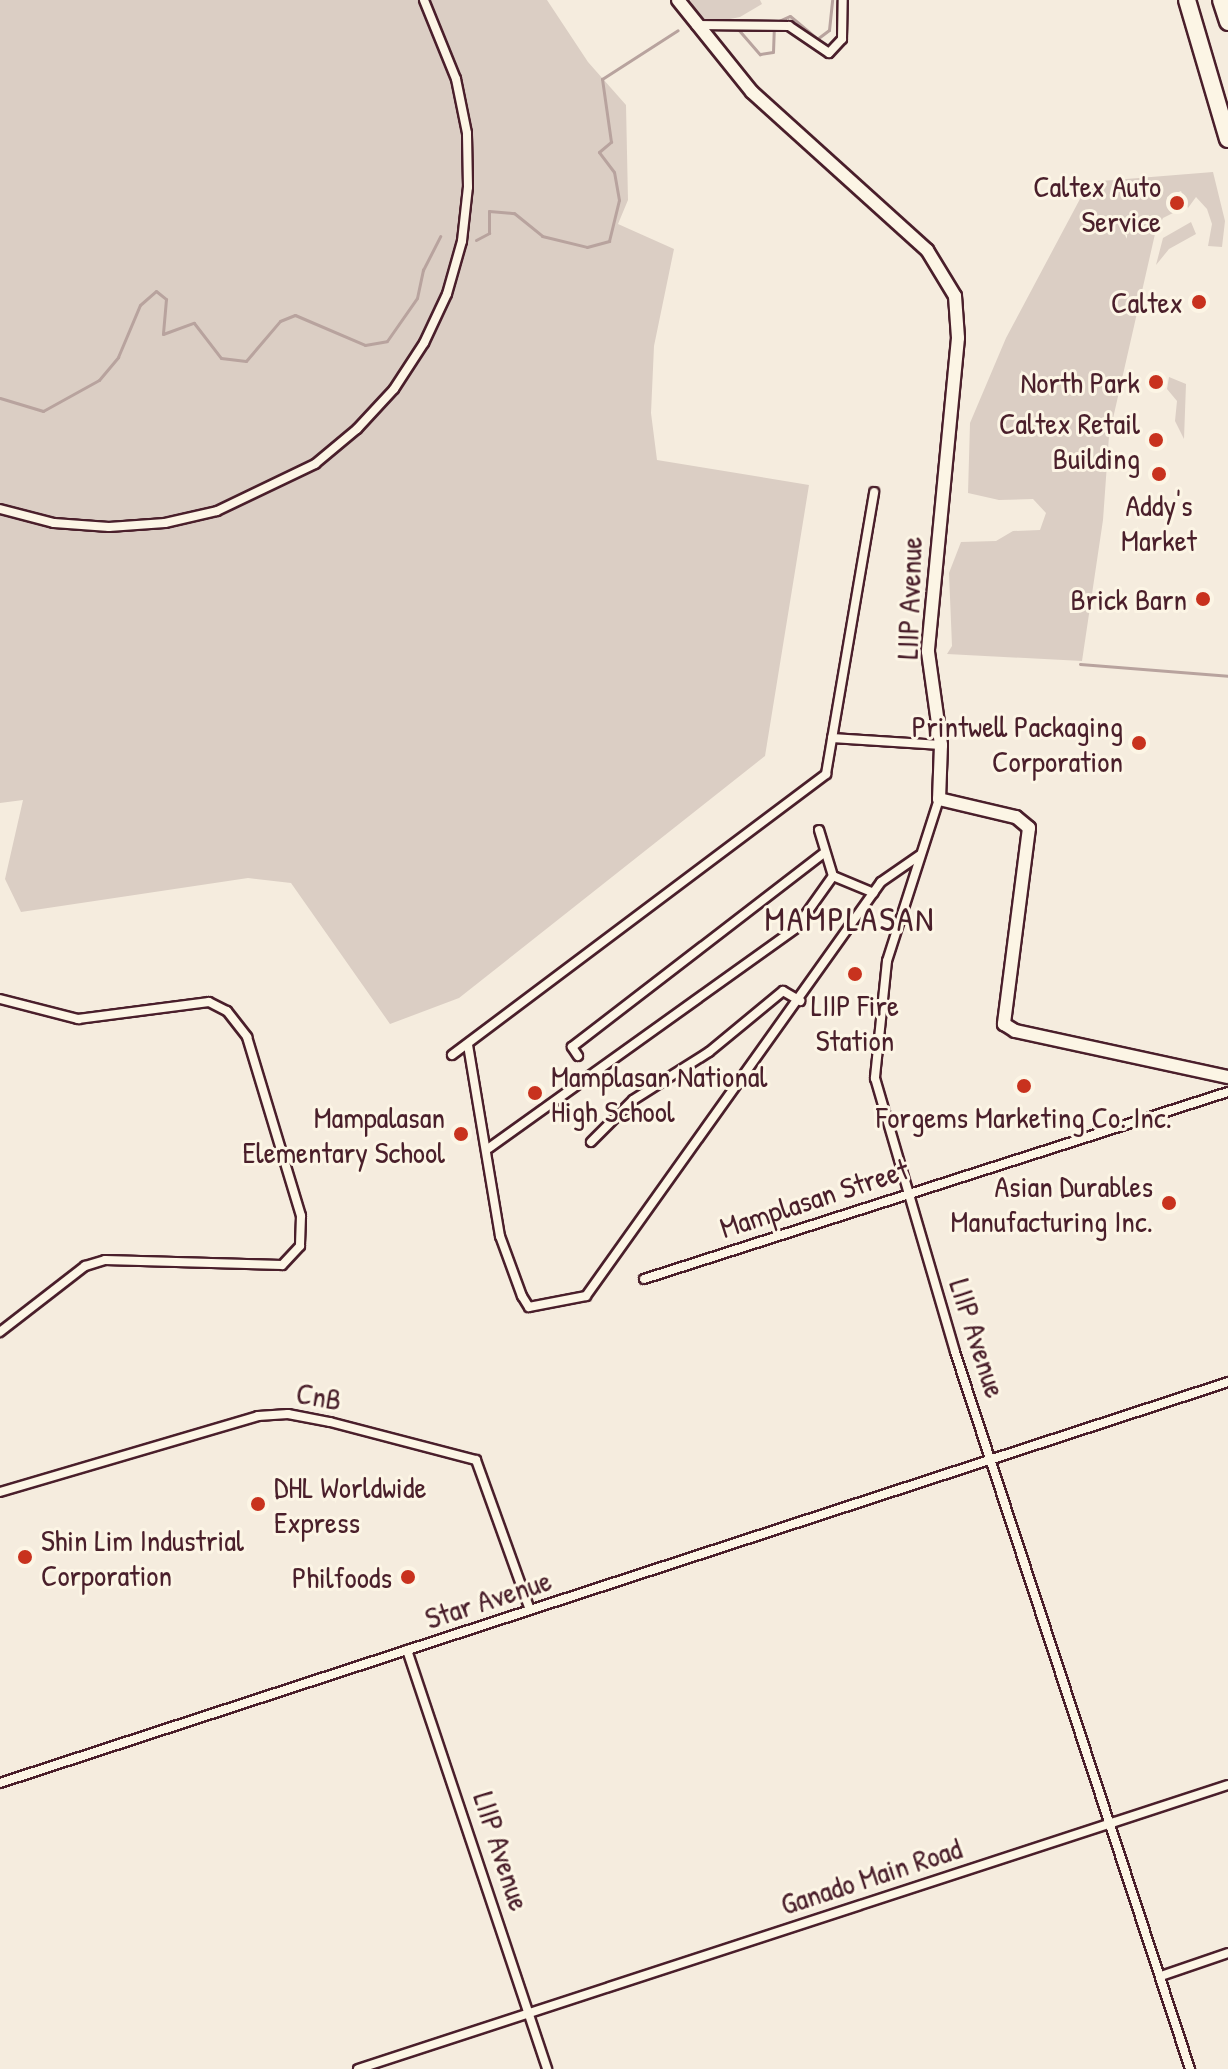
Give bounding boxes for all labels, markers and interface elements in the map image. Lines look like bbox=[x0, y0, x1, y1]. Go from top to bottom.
place label: Caltex Auto Service bbox=[1033, 168, 1161, 238]
marker: Caltex Auto Service bbox=[1168, 194, 1186, 212]
place label: Caltex bbox=[1111, 284, 1183, 320]
marker: Caltex bbox=[1190, 293, 1208, 311]
place label: North Park bbox=[1020, 364, 1140, 400]
marker: North Park bbox=[1147, 373, 1165, 391]
place label: Caltex Retail Building bbox=[999, 405, 1140, 476]
marker: Caltex Retail Building bbox=[1147, 431, 1165, 449]
marker: Addy's Market bbox=[1150, 465, 1168, 483]
place label: Addy's Market bbox=[1121, 487, 1197, 558]
street label: LIIP Avenue bbox=[889, 536, 929, 660]
place label: Brick Barn bbox=[1070, 581, 1187, 617]
marker: Brick Barn bbox=[1194, 590, 1212, 608]
place label: Printwell Packaging Corporation bbox=[912, 708, 1123, 778]
marker: Printwell Packaging Corporation bbox=[1130, 734, 1148, 752]
district label: MAMPLASAN bbox=[765, 900, 935, 940]
marker: LIIP Fire Station bbox=[846, 965, 864, 983]
place label: LIIP Fire Station bbox=[811, 987, 899, 1058]
place label: Mamplasan National High School bbox=[551, 1058, 768, 1128]
marker: Forgems Marketing Co. Inc. bbox=[1015, 1077, 1033, 1095]
marker: Mamplasan National High School bbox=[526, 1084, 544, 1102]
place label: Mampalasan Elementary School bbox=[243, 1099, 445, 1170]
place label: Forgems Marketing Co. Inc. bbox=[876, 1099, 1172, 1135]
marker: Mampalasan Elementary School bbox=[452, 1125, 470, 1143]
street label: Mamplasan Street bbox=[715, 1151, 913, 1245]
place label: Asian Durables Manufacturing Inc. bbox=[951, 1168, 1153, 1238]
marker: Asian Durables Manufacturing Inc. bbox=[1160, 1194, 1178, 1212]
street label: LIIP Avenue bbox=[942, 1274, 1014, 1402]
street label: CnB bbox=[294, 1374, 344, 1418]
place label: DHL Worldwide Express bbox=[274, 1469, 426, 1540]
marker: DHL Worldwide Express bbox=[249, 1495, 267, 1513]
place label: Shin Lim Industrial Corporation bbox=[41, 1522, 244, 1592]
marker: Shin Lim Industrial Corporation bbox=[16, 1548, 34, 1566]
place label: Philfoods bbox=[292, 1559, 392, 1595]
street label: Star Avenue bbox=[420, 1562, 556, 1636]
marker: Philfoods bbox=[399, 1568, 417, 1586]
street label: LIIP Avenue bbox=[466, 1787, 538, 1915]
street label: Ganado Main Road bbox=[776, 1830, 966, 1922]

